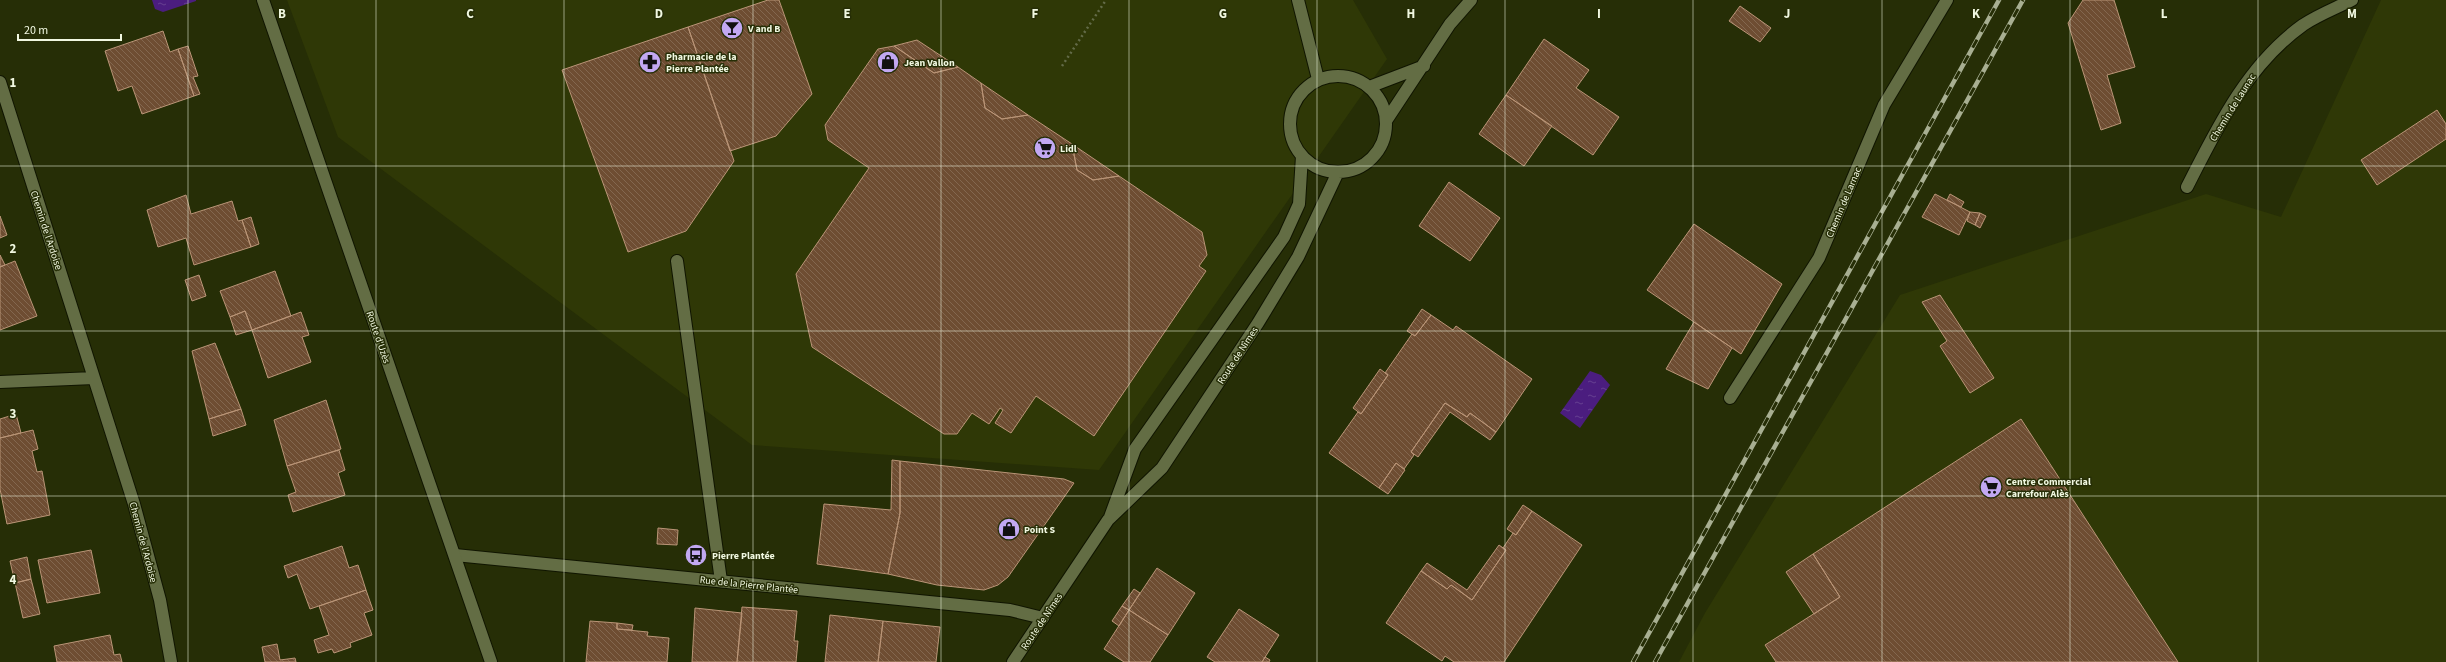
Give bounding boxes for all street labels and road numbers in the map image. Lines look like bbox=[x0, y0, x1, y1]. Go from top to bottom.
street label: Chemin de Launac bbox=[2206, 71, 2259, 144]
street label: Chemin de Larnac bbox=[1823, 165, 1865, 240]
street label: Chemin de l'Ardoise bbox=[27, 189, 65, 272]
street label: Route d'Uzès bbox=[363, 309, 394, 365]
street label: Route de Nîmes bbox=[1214, 324, 1262, 387]
street label: Chemin de l'Ardoise bbox=[126, 500, 161, 584]
street label: Rue de la Pierre Plantée bbox=[699, 573, 799, 597]
street label: Route de Nîmes bbox=[1018, 590, 1066, 653]

